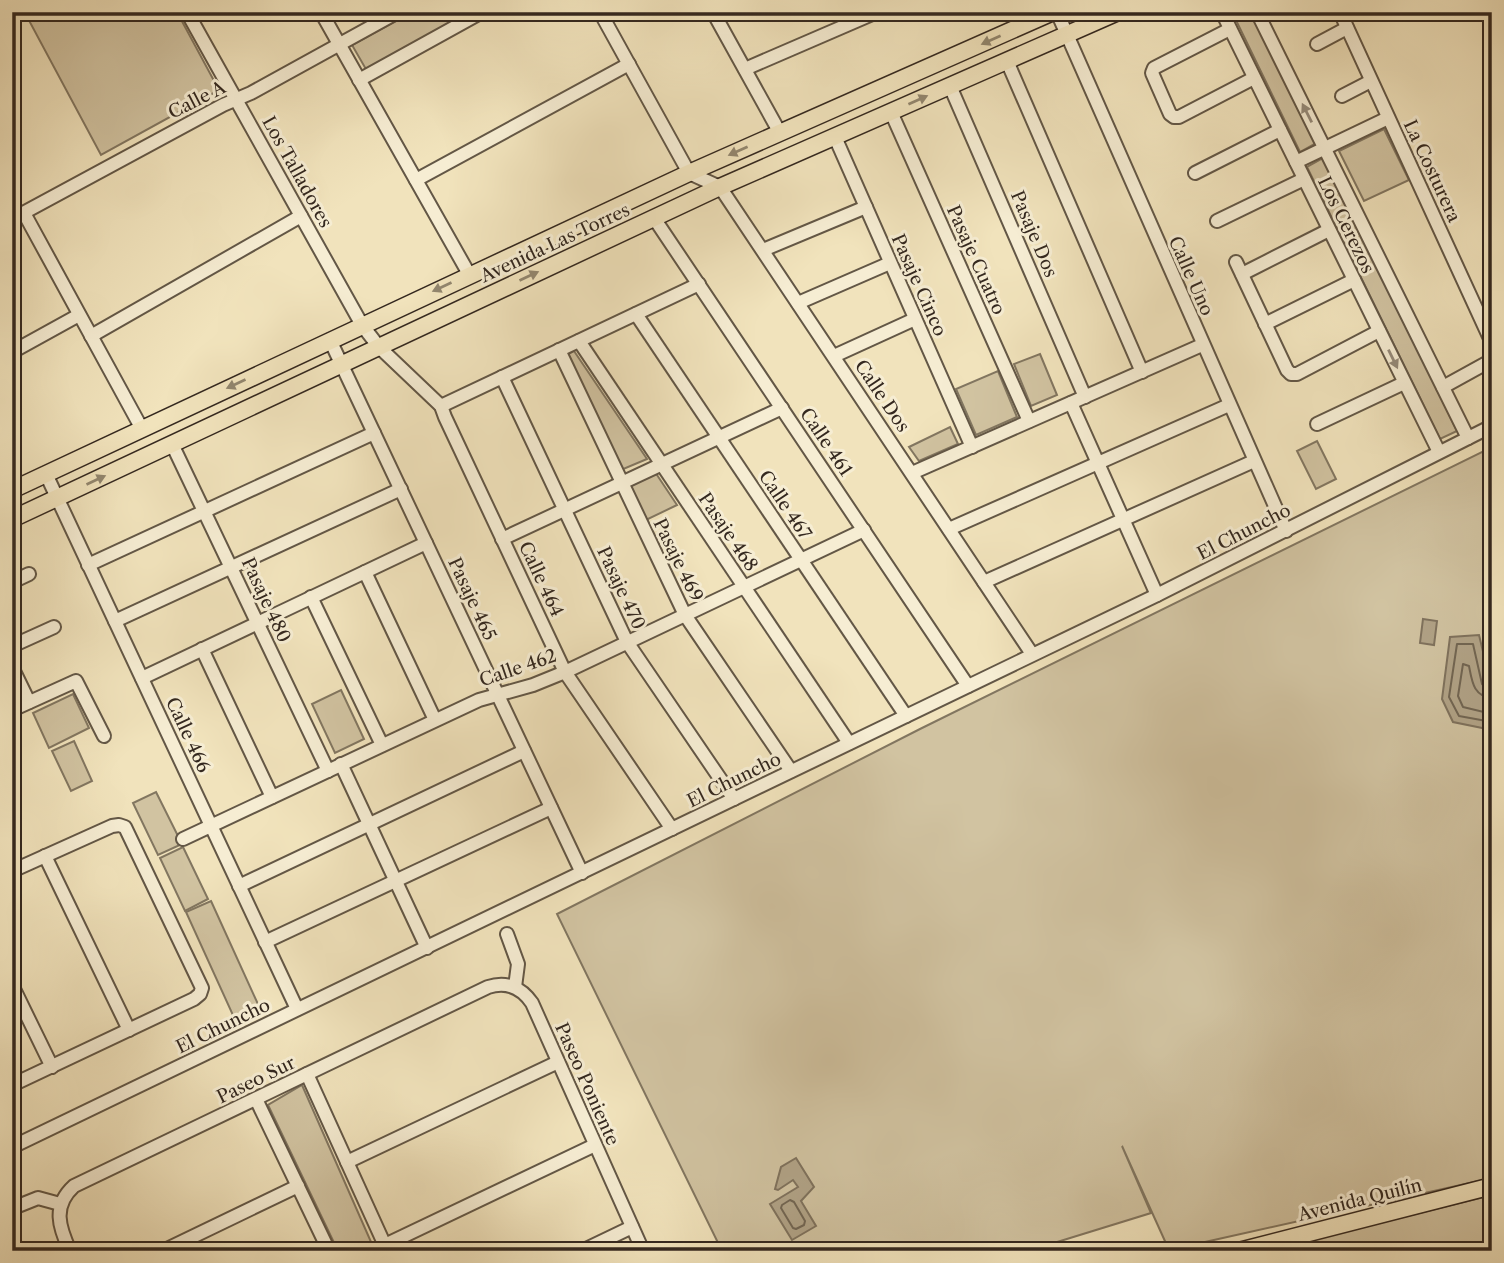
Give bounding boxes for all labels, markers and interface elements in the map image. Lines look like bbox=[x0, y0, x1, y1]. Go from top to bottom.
one-way arrow bbox=[981, 34, 1001, 46]
street label: Calle A bbox=[165, 76, 230, 124]
one-way arrow bbox=[908, 95, 929, 106]
one-way arrow bbox=[1302, 103, 1313, 123]
street label: Los Talladores bbox=[257, 113, 337, 231]
street label: La Costurera bbox=[1399, 116, 1466, 226]
one-way arrow bbox=[728, 145, 748, 157]
street label: Los Cerezos bbox=[1313, 173, 1379, 277]
street label: Pasaje Dos bbox=[1006, 187, 1062, 281]
street label: Avenida Las Torres bbox=[476, 199, 633, 288]
street label: Pasaje Cuatro bbox=[942, 202, 1010, 318]
street label: Pasaje Cinco bbox=[887, 230, 951, 340]
street label: Calle Uno bbox=[1164, 233, 1218, 319]
one-way arrow bbox=[519, 270, 539, 282]
one-way arrow bbox=[432, 281, 452, 293]
one-way arrow bbox=[1387, 349, 1398, 369]
street label: Calle Dos bbox=[850, 356, 914, 436]
one-way arrow bbox=[226, 379, 247, 390]
street label: Calle 461 bbox=[795, 404, 857, 481]
street label: Calle 467 bbox=[754, 466, 816, 544]
one-way arrow bbox=[86, 474, 106, 485]
street label: Pasaje 468 bbox=[694, 489, 762, 575]
street label: El Chuncho bbox=[1194, 499, 1294, 565]
street label: Pasaje 469 bbox=[648, 515, 708, 605]
street label: Calle 464 bbox=[514, 538, 568, 620]
street label: Pasaje 470 bbox=[592, 543, 650, 633]
street label: Pasaje 480 bbox=[237, 554, 295, 646]
street label: Pasaje 465 bbox=[443, 554, 501, 644]
street label: Calle 462 bbox=[476, 645, 560, 691]
street label: Calle 466 bbox=[161, 694, 215, 776]
street label: El Chuncho bbox=[683, 748, 785, 812]
street label: El Chuncho bbox=[172, 994, 274, 1058]
street label: Paseo Poniente bbox=[550, 1019, 624, 1149]
street label: Paseo Sur bbox=[213, 1051, 299, 1108]
street label: Avenida Quilín bbox=[1295, 1174, 1424, 1226]

